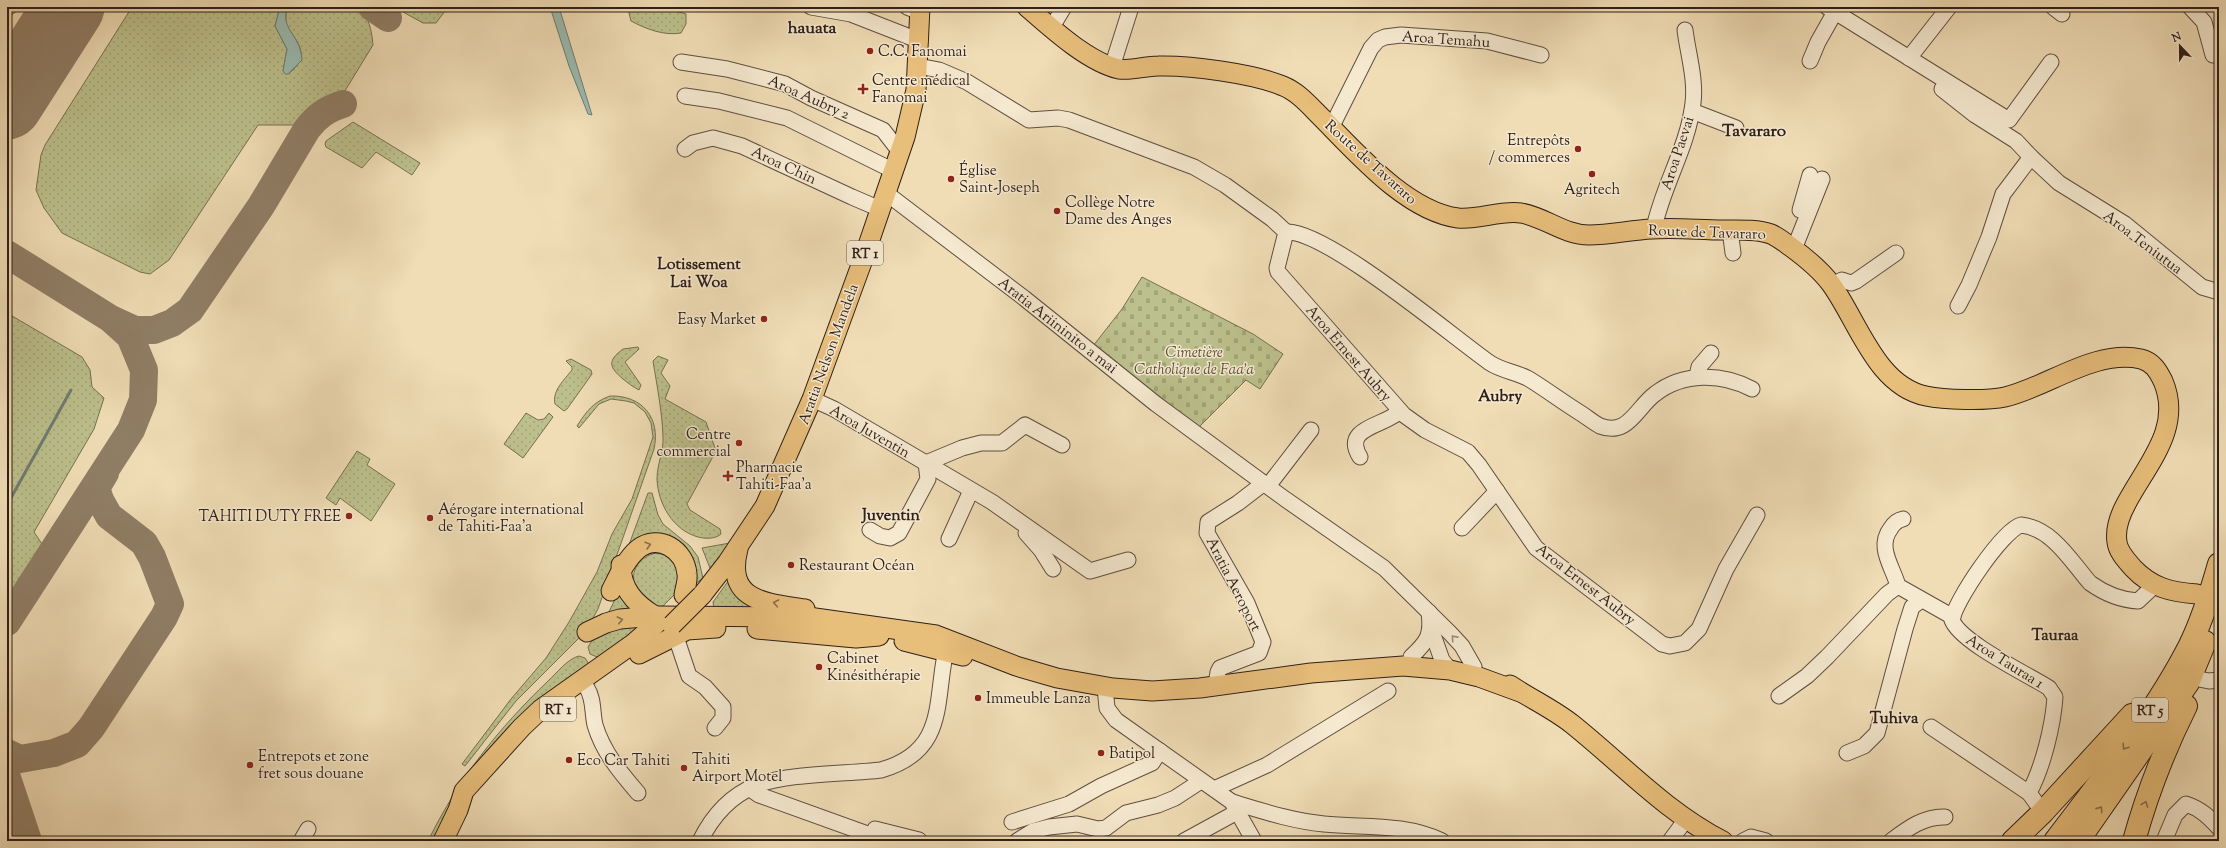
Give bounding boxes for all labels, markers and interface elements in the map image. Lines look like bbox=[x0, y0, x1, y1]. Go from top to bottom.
district label: hauata bbox=[788, 17, 836, 41]
north arrow bbox=[2160, 26, 2200, 66]
street label: Aroa Temahu bbox=[1401, 27, 1491, 54]
text: N bbox=[2169, 29, 2184, 47]
place label: C.C. Fanomai bbox=[878, 42, 967, 63]
marker: C.C. Fanomai bbox=[865, 46, 875, 56]
street label: Aroa Aubry 2 bbox=[764, 71, 853, 126]
place label: Centre médical Fanomai bbox=[872, 71, 970, 109]
marker: Centre médical Fanomai bbox=[857, 83, 869, 95]
street label: Aroa Paevai bbox=[1657, 114, 1700, 193]
street label: Route de Tavararo bbox=[1319, 116, 1421, 210]
district label: Tavararo bbox=[1722, 120, 1786, 144]
place label: Entrepôts / commerces bbox=[1489, 131, 1570, 169]
street label: Aroa Chin bbox=[747, 142, 820, 191]
marker: Entrepôts / commerces bbox=[1573, 144, 1583, 154]
place label: Église Saint-Joseph bbox=[959, 160, 1040, 199]
marker: Agritech bbox=[1587, 169, 1597, 179]
marker: Église Saint-Joseph bbox=[946, 174, 956, 184]
place label: Agritech bbox=[1564, 180, 1621, 201]
place label: Collège Notre Dame des Anges bbox=[1065, 193, 1172, 231]
marker: Collège Notre Dame des Anges bbox=[1052, 206, 1062, 216]
street label: Aroa Teniutua bbox=[2098, 206, 2186, 280]
street label: Route de Tavararo bbox=[1648, 221, 1766, 246]
road number: RT 1 bbox=[847, 241, 883, 265]
district label: Lotissement Lai Woa bbox=[657, 254, 741, 295]
street label: Aratia Ariininito a mai bbox=[993, 273, 1121, 379]
street label: Aratia Nelson Mandela bbox=[794, 281, 865, 428]
street label: Aroa Ernest Aubry bbox=[1300, 301, 1396, 407]
place label: Easy Market bbox=[677, 310, 756, 331]
marker: Easy Market bbox=[759, 314, 769, 324]
park label: Cimetière Catholique de Faa'a bbox=[1134, 343, 1254, 381]
district label: Aubry bbox=[1478, 386, 1522, 409]
street label: Aroa Juventin bbox=[825, 401, 914, 464]
place label: Centre commercial bbox=[657, 425, 731, 463]
marker: Centre commercial bbox=[734, 438, 744, 448]
place label: Pharmacie Tahiti-Faa'a bbox=[736, 458, 812, 496]
marker: Pharmacie Tahiti-Faa'a bbox=[723, 471, 733, 481]
place label: Aérogare international de Tahiti-Faa'a bbox=[438, 500, 584, 538]
district label: Juventin bbox=[860, 505, 921, 528]
place label: TAHITI DUTY FREE bbox=[198, 507, 341, 528]
marker: TAHITI DUTY FREE bbox=[344, 511, 354, 521]
marker: Aérogare international de Tahiti-Faa'a bbox=[425, 513, 435, 523]
street label: Aratia Aeroport bbox=[1200, 534, 1265, 635]
street label: Aroa Ernest Aubry bbox=[1531, 539, 1640, 631]
one-way arrow bbox=[644, 541, 651, 550]
place label: Restaurant Océan bbox=[799, 556, 915, 577]
marker: Restaurant Océan bbox=[786, 560, 796, 570]
one-way arrow bbox=[772, 600, 779, 608]
one-way arrow bbox=[617, 616, 623, 625]
district label: Tauraa bbox=[2032, 625, 2079, 648]
street label: Aroa Tauraa 1 bbox=[1961, 630, 2047, 695]
one-way arrow bbox=[1452, 635, 1459, 642]
place label: Cabinet Kinésithérapie bbox=[827, 649, 921, 687]
marker: Cabinet Kinésithérapie bbox=[814, 662, 824, 672]
place label: Immeuble Lanza bbox=[986, 689, 1091, 710]
marker: Immeuble Lanza bbox=[973, 693, 983, 703]
road number: RT 1 bbox=[540, 697, 576, 721]
road number: RT 5 bbox=[2132, 698, 2168, 722]
district label: Tuhiva bbox=[1870, 708, 1919, 731]
one-way arrow bbox=[2122, 743, 2130, 750]
place label: Batipol bbox=[1109, 744, 1155, 765]
place label: Entrepots et zone fret sous douane bbox=[258, 747, 369, 785]
marker: Batipol bbox=[1096, 748, 1106, 758]
place label: Tahiti Airport Motel bbox=[692, 750, 782, 788]
place label: Eco Car Tahiti bbox=[577, 751, 670, 772]
marker: Eco Car Tahiti bbox=[564, 755, 574, 765]
marker: Entrepots et zone fret sous douane bbox=[245, 760, 255, 770]
marker: Tahiti Airport Motel bbox=[679, 763, 689, 773]
one-way arrow bbox=[2140, 800, 2149, 807]
one-way arrow bbox=[2095, 806, 2103, 813]

